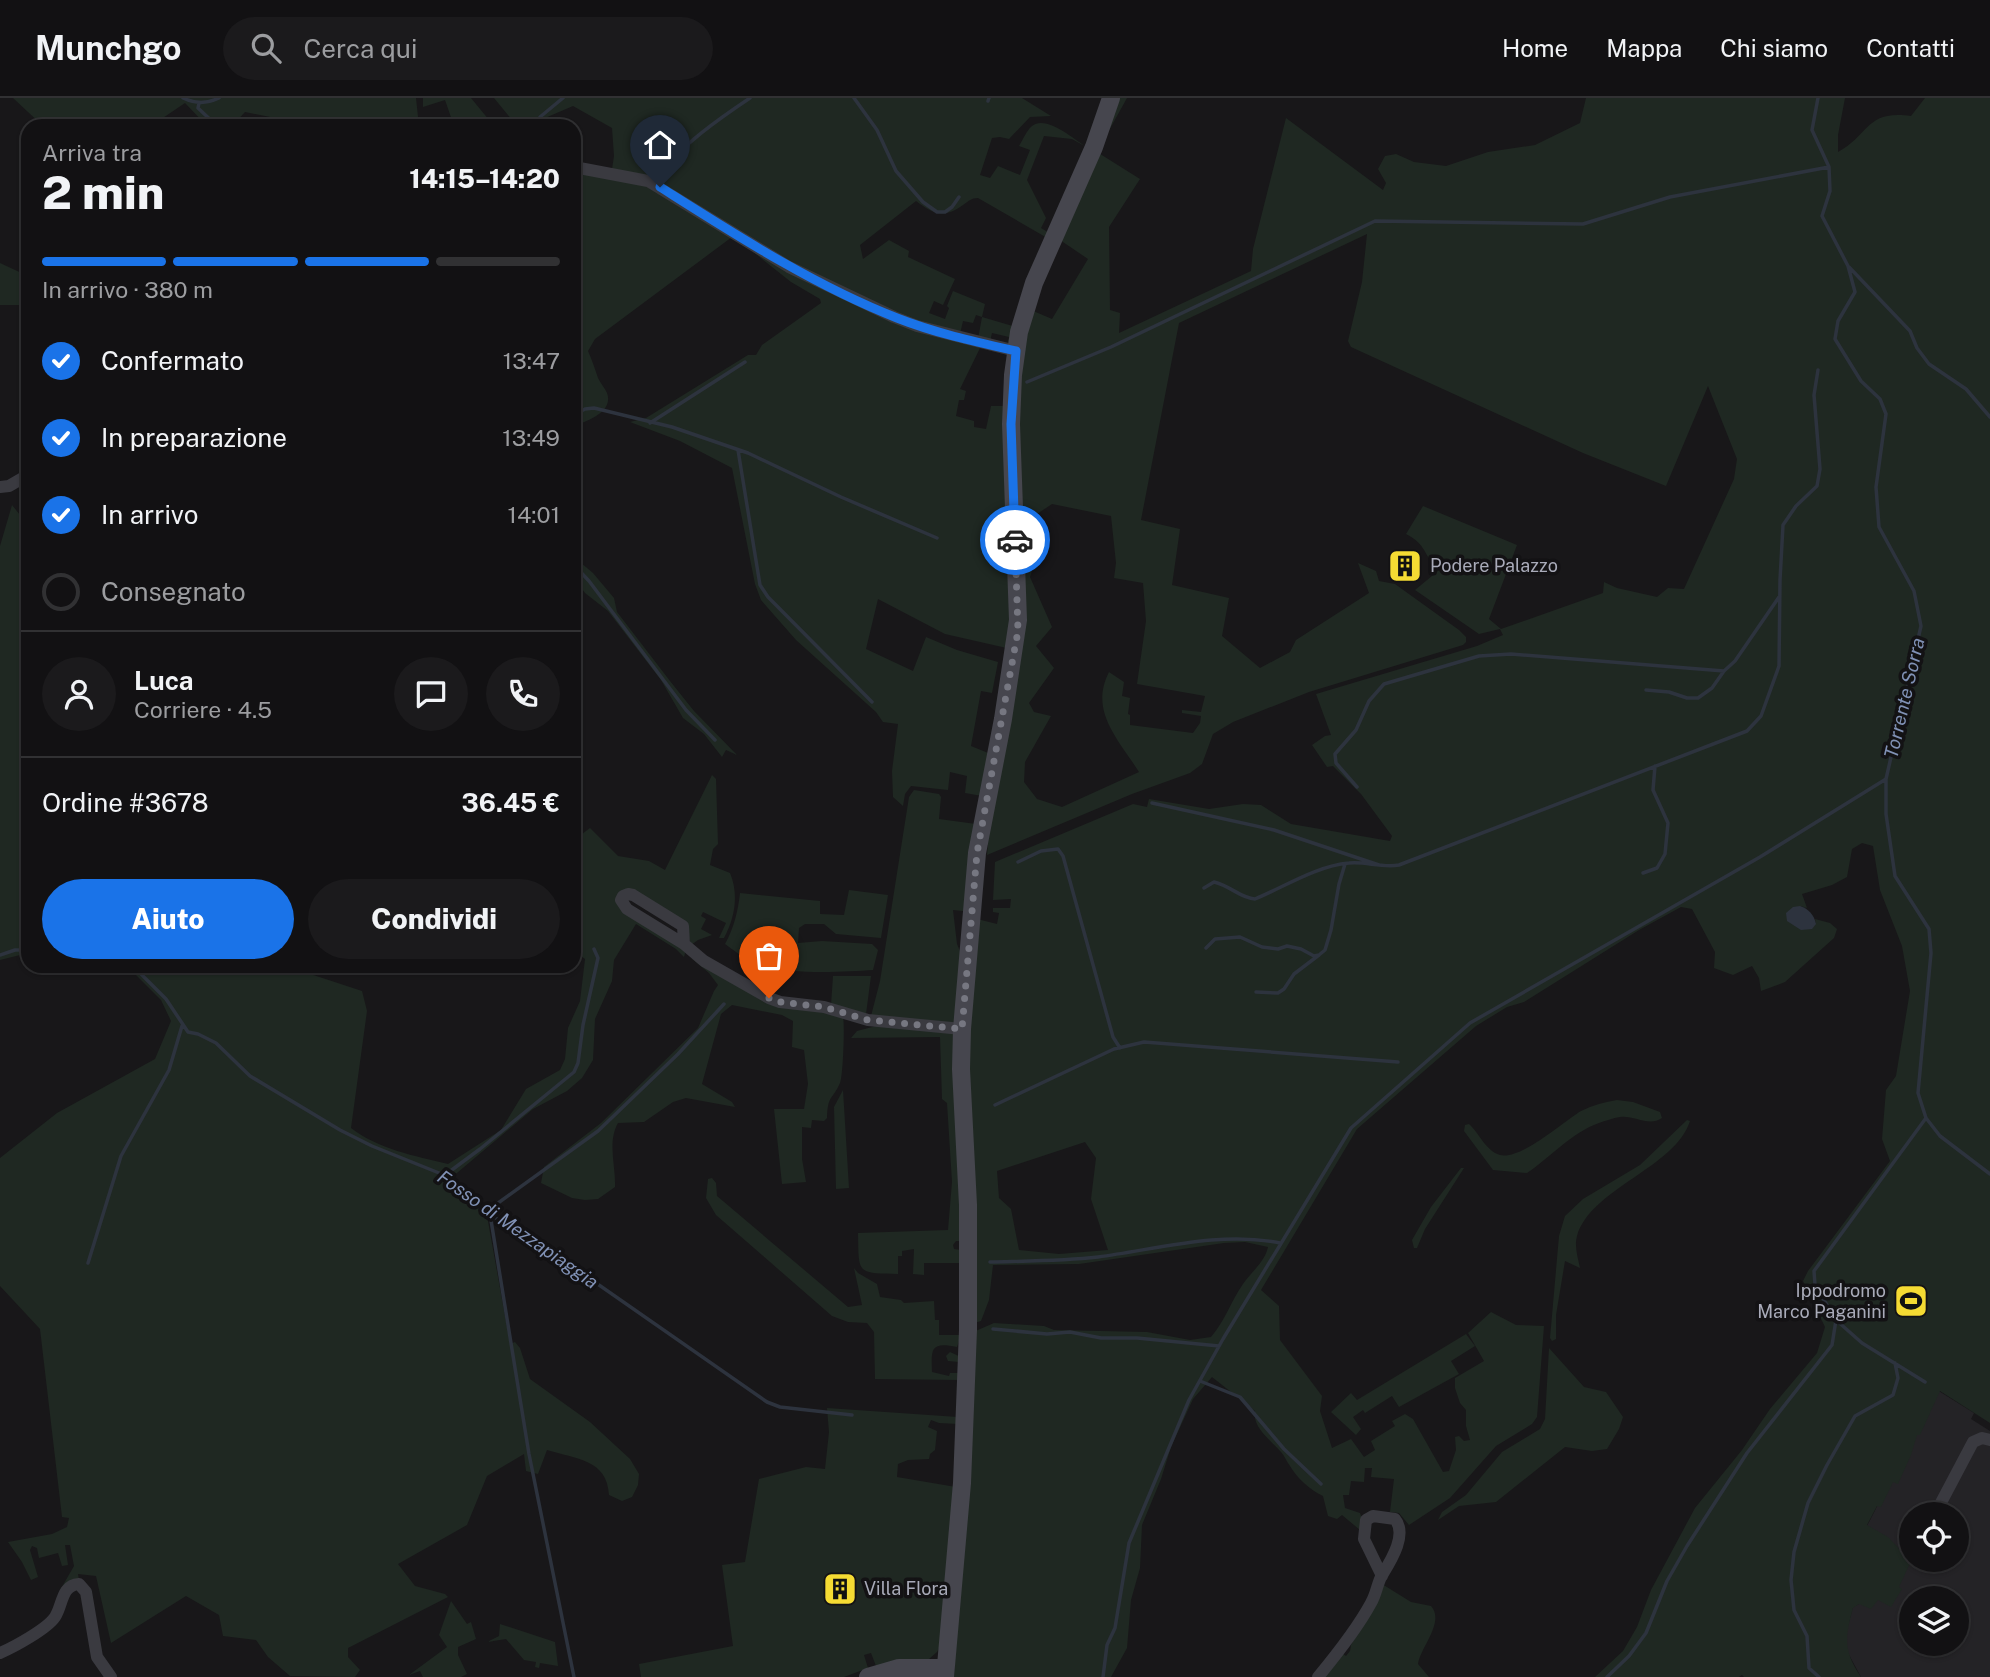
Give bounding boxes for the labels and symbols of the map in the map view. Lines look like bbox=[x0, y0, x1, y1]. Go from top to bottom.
pin bbox=[630, 115, 690, 187]
courier bbox=[980, 505, 1050, 575]
building icon: Podere Palazzo bbox=[1386, 547, 1424, 585]
place label: Podere Palazzo bbox=[1430, 555, 1558, 576]
water label: Torrente Sorra bbox=[1879, 636, 1929, 760]
pin bbox=[739, 926, 799, 998]
water label: Fosso di Mezzapiaggia bbox=[433, 1165, 603, 1293]
place label: Ippodromo Marco Paganini bbox=[1757, 1280, 1886, 1322]
sports icon: Ippodromo Marco Paganini bbox=[1892, 1282, 1930, 1320]
building icon: Villa Flora bbox=[821, 1570, 859, 1608]
place label: Villa Flora bbox=[864, 1578, 948, 1599]

